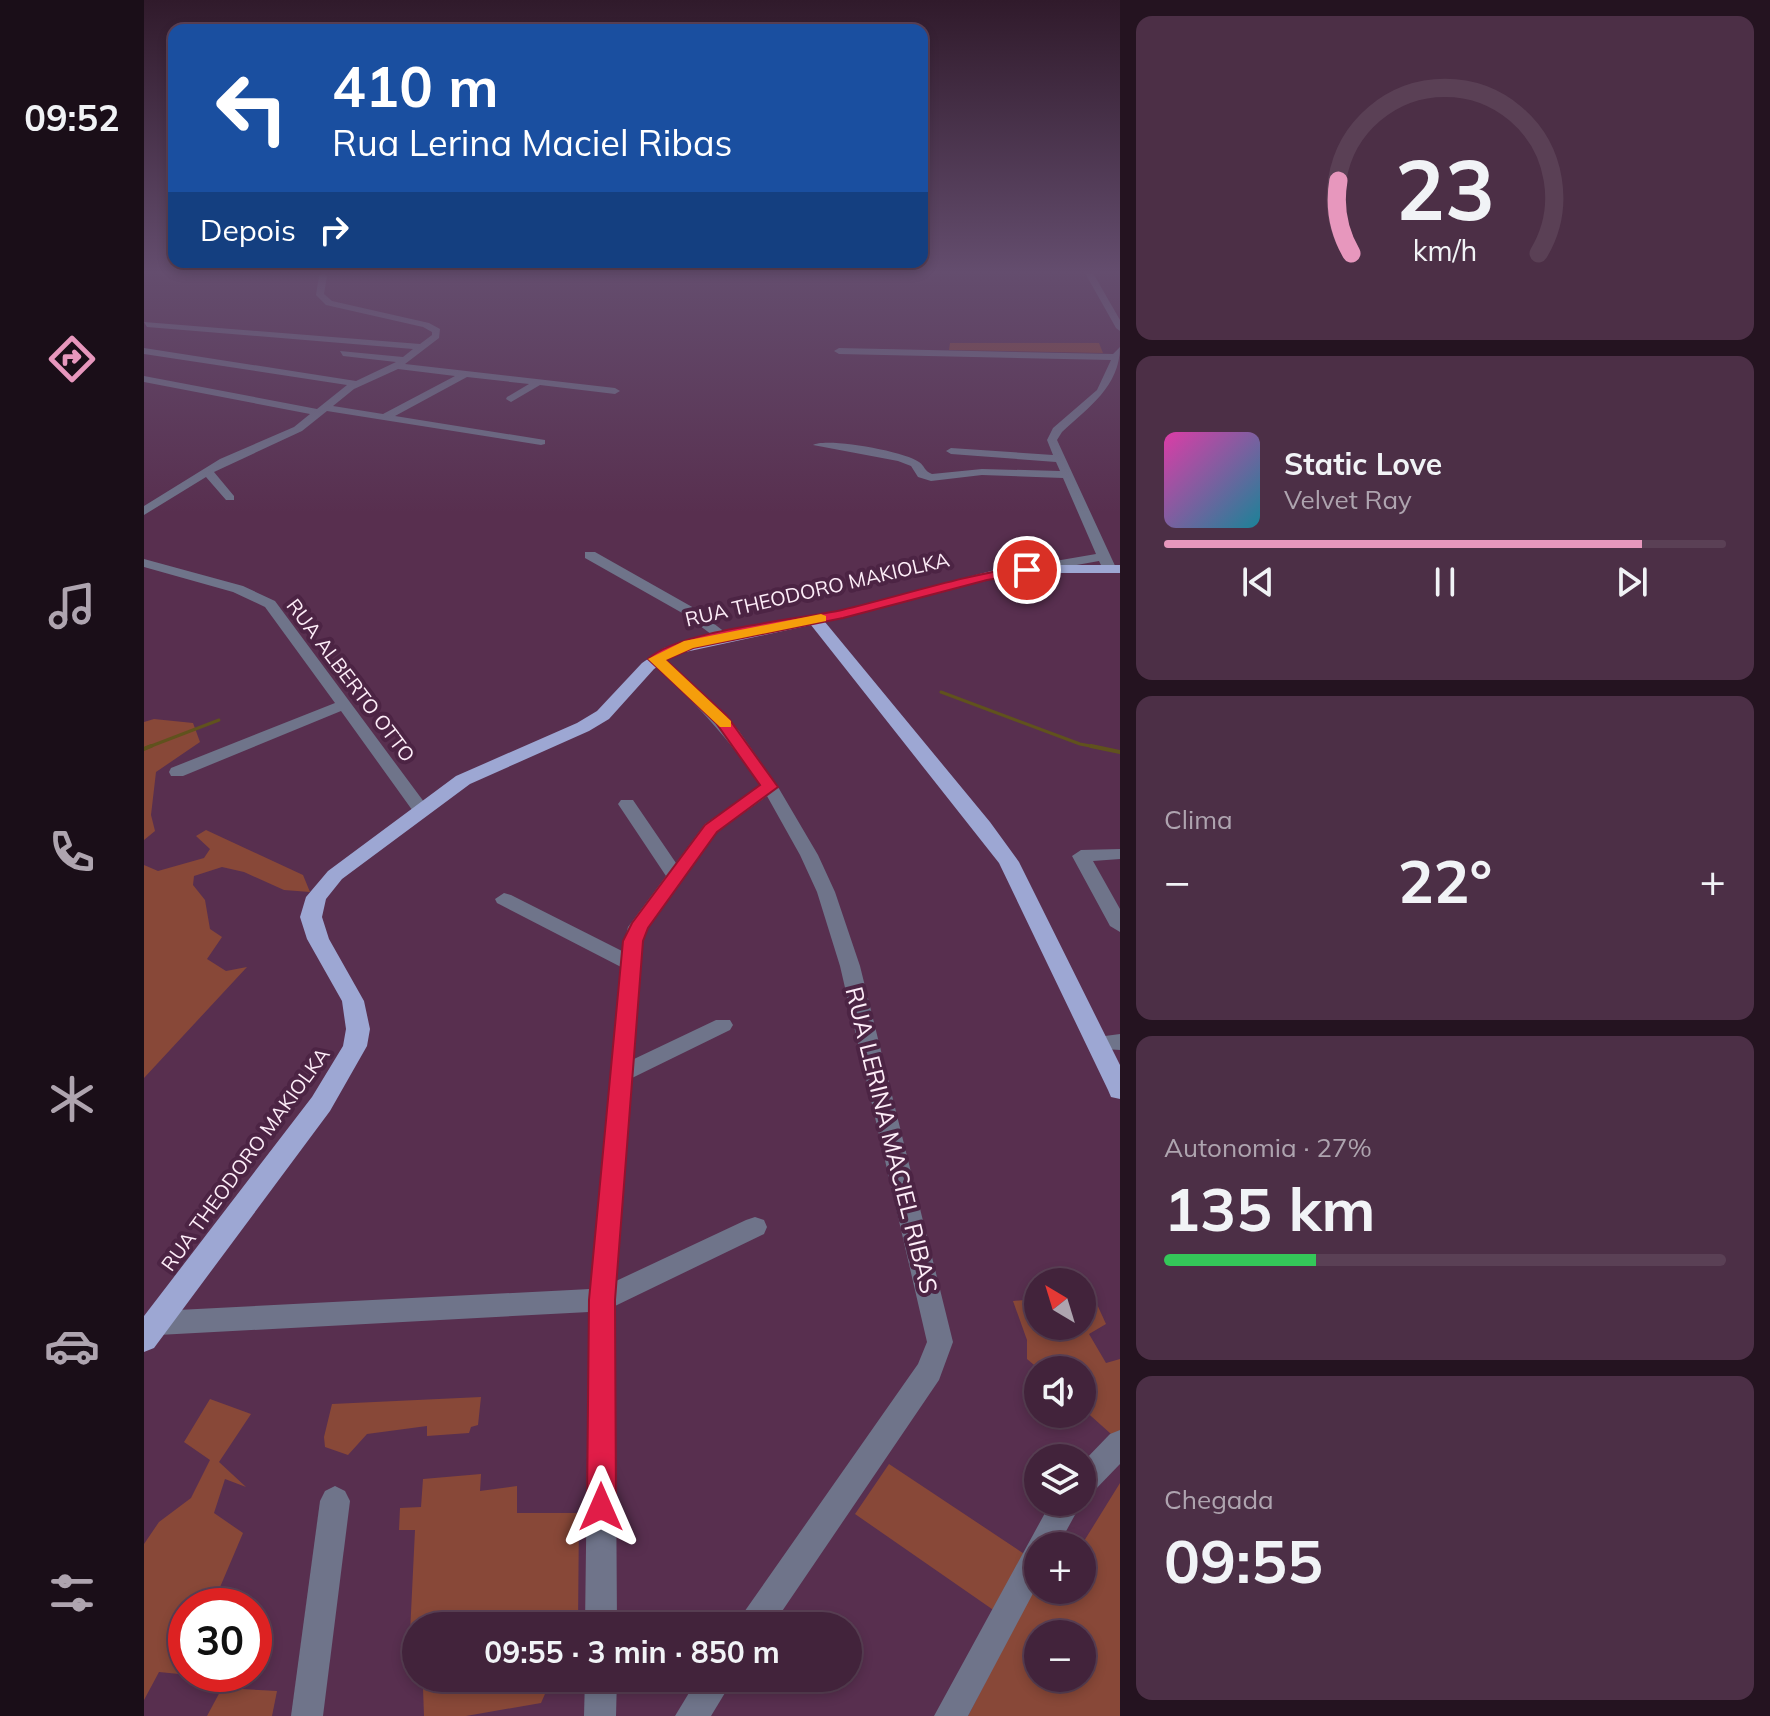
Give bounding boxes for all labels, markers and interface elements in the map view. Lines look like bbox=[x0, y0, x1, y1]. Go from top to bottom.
text: 410 m bbox=[332, 51, 499, 121]
icon: left bbox=[200, 56, 304, 160]
text: 09:52 bbox=[24, 95, 120, 140]
text: Rua Lerina Maciel Ribas bbox=[332, 120, 732, 165]
text: 23 bbox=[1395, 136, 1495, 241]
icon: right bbox=[312, 208, 356, 252]
text: Depois bbox=[200, 211, 296, 249]
text: km/h bbox=[1413, 232, 1477, 268]
icon: directions bbox=[44, 331, 100, 387]
text: Static Love bbox=[1284, 445, 1442, 483]
text: Velvet Ray bbox=[1284, 483, 1412, 516]
pin bbox=[993, 536, 1061, 604]
street label: RUA THEODORO MAKIOLKA bbox=[682, 546, 952, 632]
icon: arrive bbox=[1005, 548, 1049, 592]
icon: previous bbox=[1236, 560, 1280, 604]
icon: pause bbox=[1423, 560, 1467, 604]
icon: next bbox=[1610, 560, 1654, 604]
icon: music bbox=[44, 578, 100, 634]
street label: RUA ALBERTO OTTO bbox=[281, 593, 421, 767]
text: Clima bbox=[1164, 803, 1233, 836]
icon: phone bbox=[44, 824, 100, 880]
text: 22° bbox=[1398, 843, 1492, 918]
text: − bbox=[1164, 853, 1190, 908]
text: + bbox=[1700, 853, 1726, 908]
street label: RUA LERINA MACIEL RIBAS bbox=[839, 983, 945, 1297]
street label: RUA THEODORO MAKIOLKA bbox=[155, 1042, 335, 1276]
icon: climate bbox=[44, 1071, 100, 1127]
text: Autonomia · 27% bbox=[1164, 1131, 1372, 1164]
text: 135 km bbox=[1164, 1171, 1376, 1246]
north arrow bbox=[1024, 1268, 1096, 1340]
map controls bbox=[1024, 1268, 1096, 1692]
icon: car bbox=[44, 1318, 100, 1374]
button: sound bbox=[1024, 1356, 1096, 1428]
button: layers bbox=[1024, 1444, 1096, 1516]
position arrow bbox=[559, 1465, 643, 1549]
text: Chegada bbox=[1164, 1483, 1274, 1516]
text: 09:55 bbox=[1164, 1523, 1323, 1598]
button: + bbox=[1024, 1532, 1096, 1604]
icon: filters bbox=[44, 1565, 100, 1621]
speed limit sign: 30 bbox=[168, 1588, 272, 1692]
button: − bbox=[1024, 1620, 1096, 1692]
text: 09:55 · 3 min · 850 m bbox=[484, 1633, 780, 1671]

